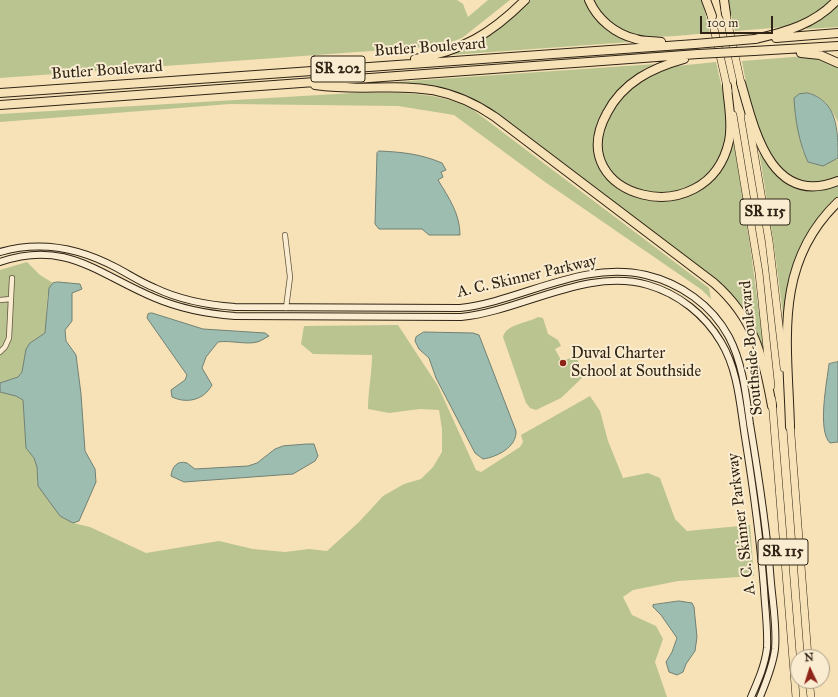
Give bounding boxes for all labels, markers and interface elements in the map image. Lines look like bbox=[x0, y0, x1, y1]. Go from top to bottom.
scale bar bbox=[702, 8, 775, 34]
text: 100 m bbox=[707, 16, 738, 30]
street label: Butler Boulevard bbox=[374, 35, 486, 61]
road number: SR 202 bbox=[311, 56, 365, 82]
street label: Butler Boulevard bbox=[51, 58, 163, 84]
road number: SR 115 bbox=[740, 199, 790, 225]
street label: A. C. Skinner Parkway bbox=[455, 252, 599, 302]
street label: Southside Boulevard bbox=[737, 280, 767, 416]
place label: Duval Charter School at Southside bbox=[571, 344, 701, 382]
marker: Duval Charter School at Southside bbox=[558, 358, 568, 368]
street label: A. C. Skinner Parkway bbox=[724, 452, 760, 596]
road number: SR 115 bbox=[758, 539, 808, 565]
north arrow bbox=[790, 649, 830, 689]
text: N bbox=[804, 651, 814, 664]

